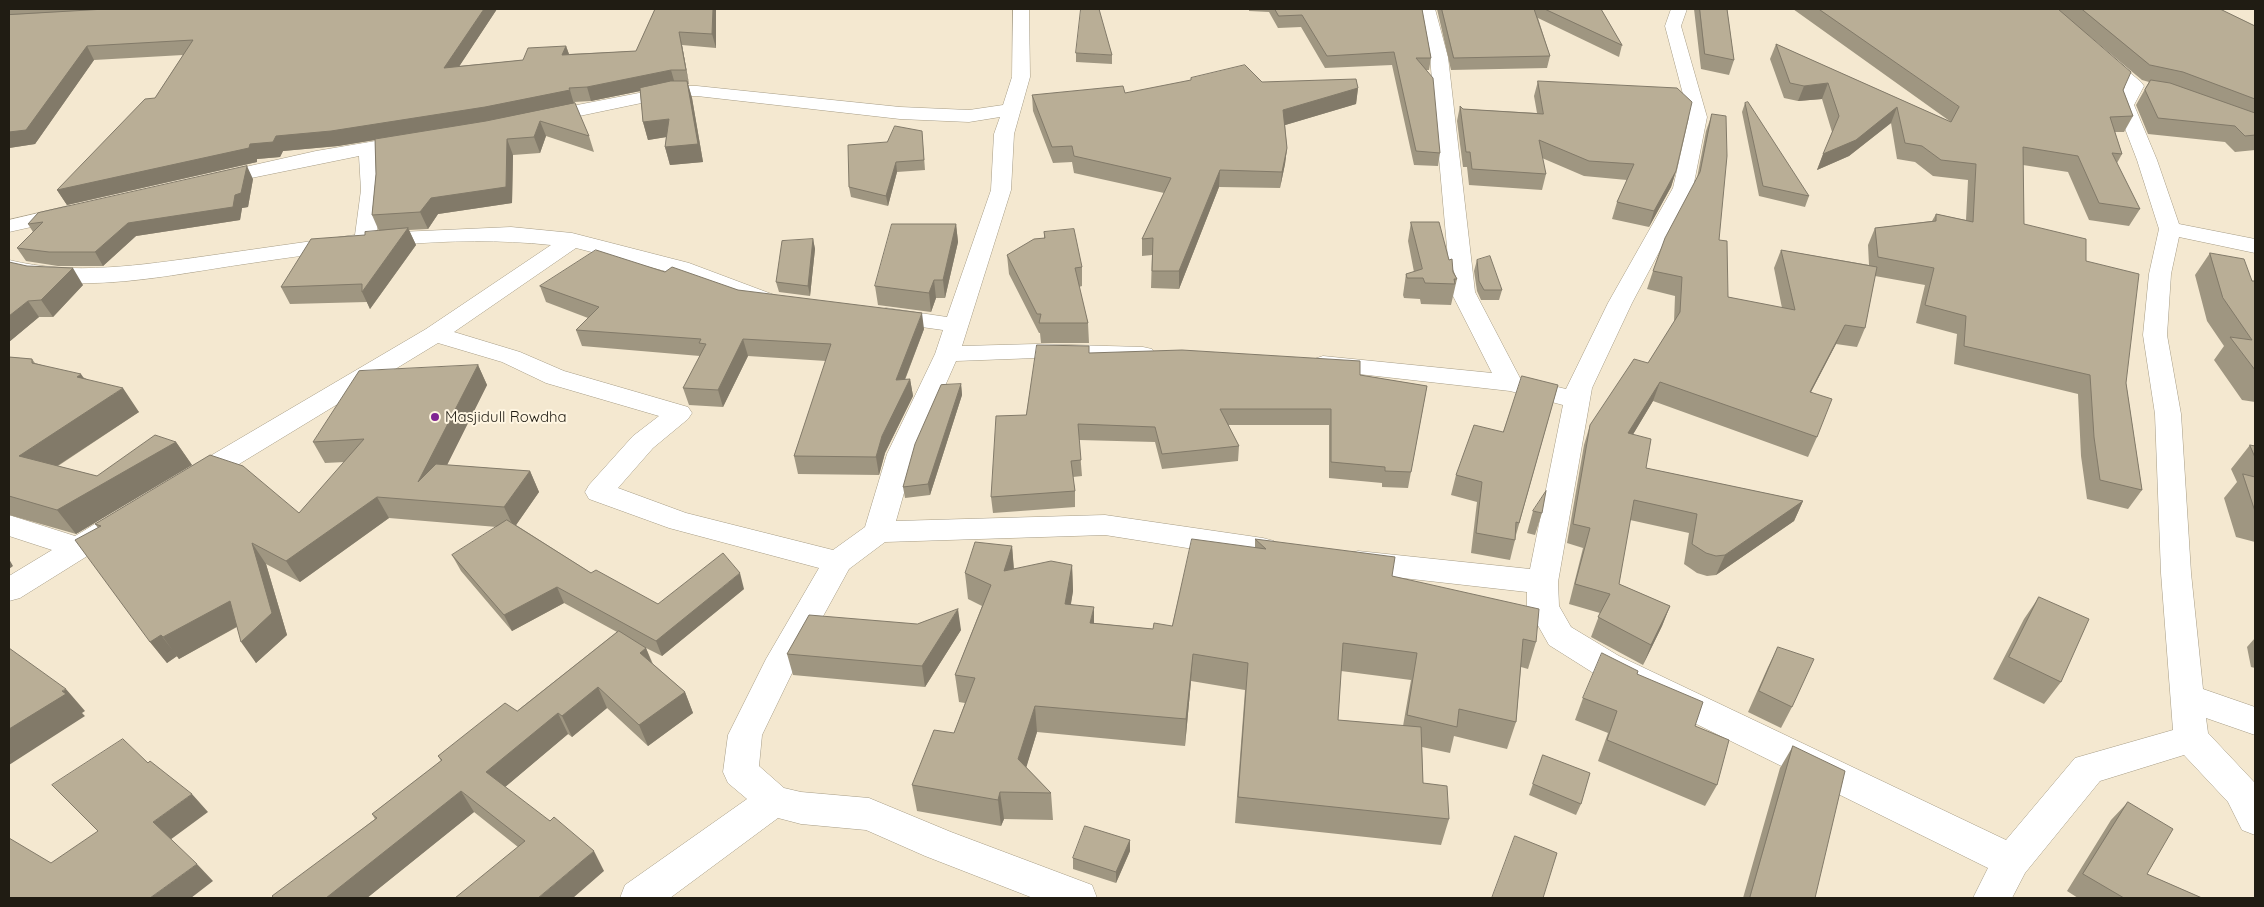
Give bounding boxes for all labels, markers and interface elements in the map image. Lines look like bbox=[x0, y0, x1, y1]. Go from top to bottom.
place label: Masjidull Rowdha bbox=[445, 408, 567, 426]
marker: Masjidull Rowdha bbox=[429, 411, 441, 423]

